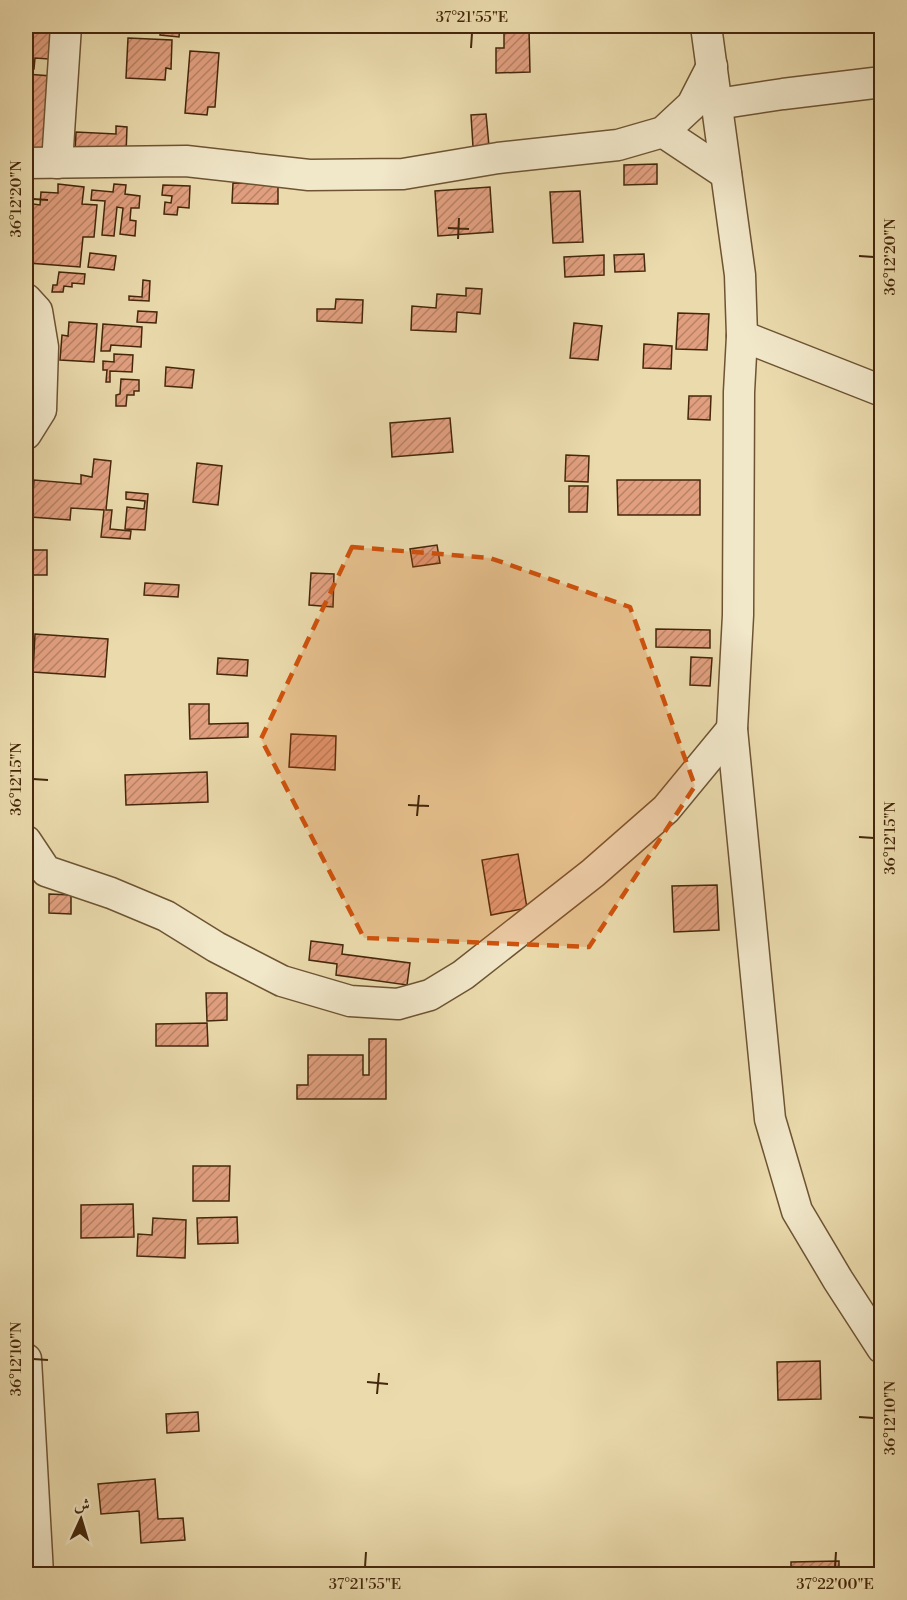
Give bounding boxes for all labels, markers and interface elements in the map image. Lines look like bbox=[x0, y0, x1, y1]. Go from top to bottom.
text: 37°21'55"E bbox=[436, 8, 508, 27]
text: 36°12'20"N bbox=[7, 160, 26, 238]
text: 36°12'20"N bbox=[881, 218, 900, 296]
text: 36°12'15"N bbox=[7, 742, 26, 816]
text: 36°12'15"N bbox=[881, 801, 900, 875]
text: 36°12'10"N bbox=[7, 1322, 26, 1396]
text: 36°12'10"N bbox=[881, 1381, 900, 1455]
north arrow bbox=[51, 1489, 111, 1549]
text: ش bbox=[73, 1495, 91, 1516]
text: 37°21'55"E bbox=[329, 1575, 401, 1594]
text: 37°22'00"E bbox=[796, 1575, 874, 1594]

